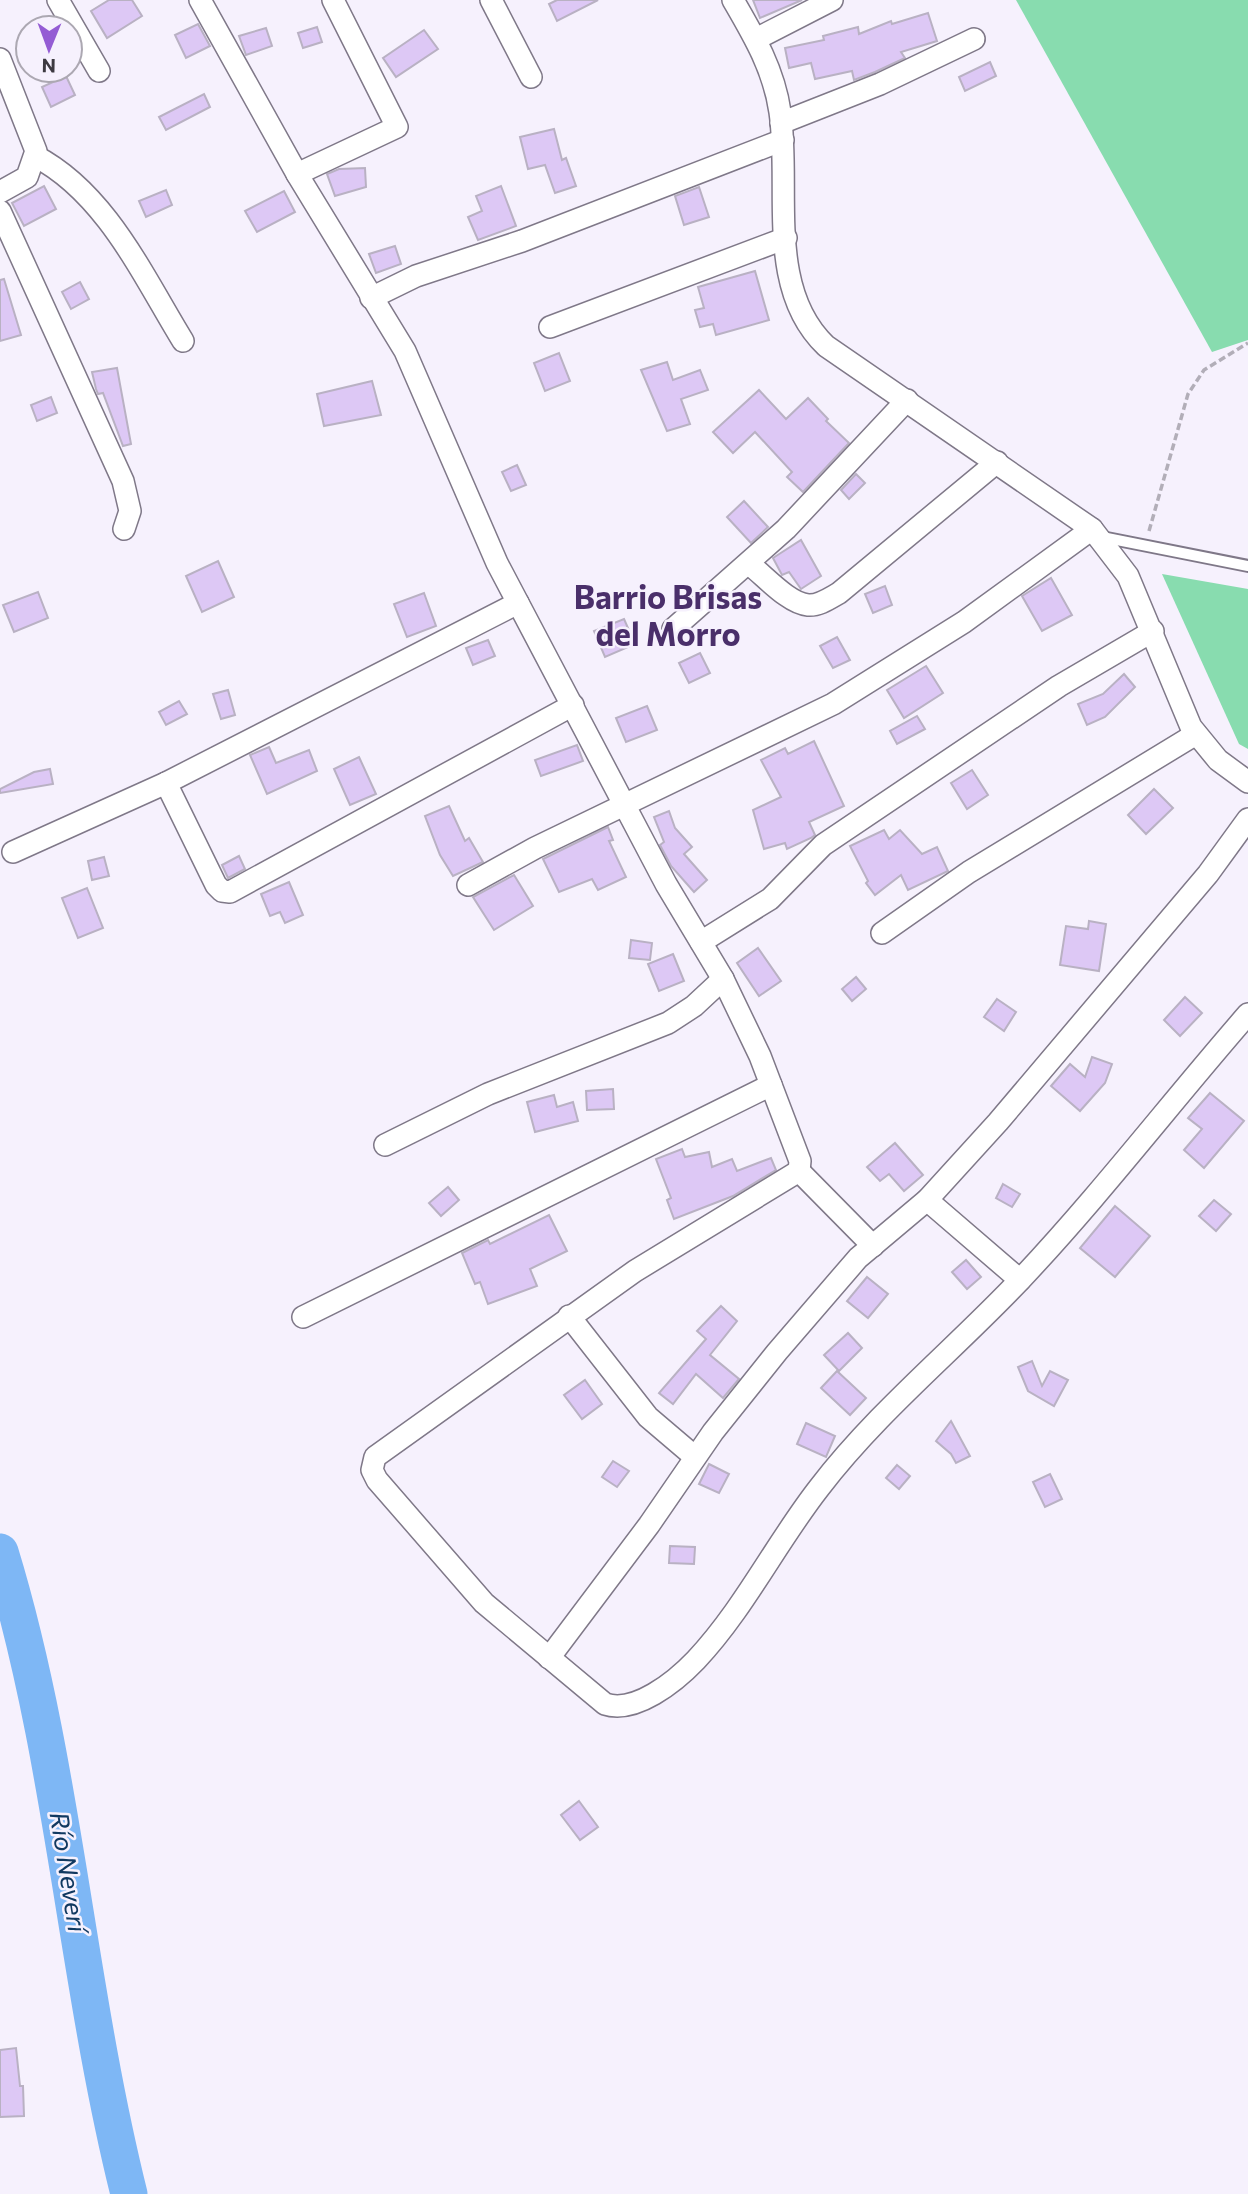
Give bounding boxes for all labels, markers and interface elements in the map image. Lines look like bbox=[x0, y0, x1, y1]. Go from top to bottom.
north arrow bbox=[14, 14, 84, 84]
text: N bbox=[41, 55, 56, 78]
district label: Barrio Brisas del Morro bbox=[574, 576, 762, 653]
water label: Río Neverí bbox=[45, 1809, 95, 1938]

